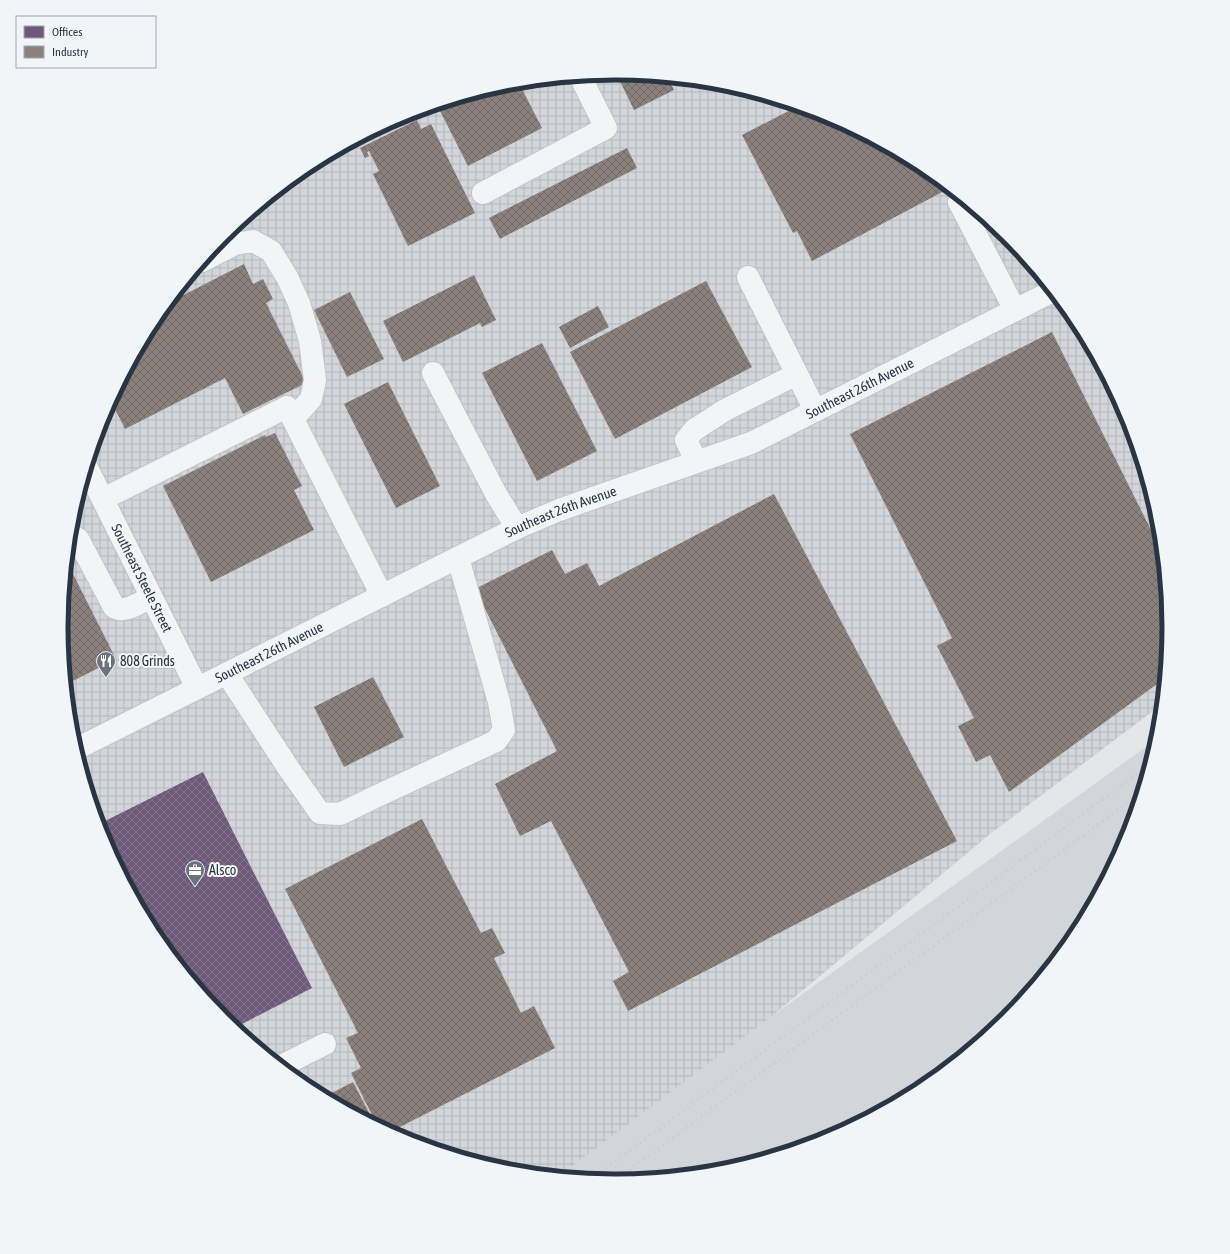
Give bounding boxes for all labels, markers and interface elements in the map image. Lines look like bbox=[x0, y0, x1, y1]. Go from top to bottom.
legend bbox=[16, 16, 156, 68]
text: Offices bbox=[52, 25, 82, 39]
text: Industry bbox=[52, 45, 89, 59]
street label: Southeast 26th Avenue bbox=[803, 354, 916, 422]
street label: Southeast 26th Avenue bbox=[502, 483, 619, 541]
street label: Southeast Steele Street bbox=[108, 521, 176, 635]
street label: Southeast 26th Avenue bbox=[212, 618, 326, 686]
restaurant icon: 808 Grinds bbox=[95, 650, 117, 678]
place label: 808 Grinds bbox=[120, 653, 175, 669]
office icon: Alsco bbox=[184, 859, 206, 887]
place label: Alsco bbox=[209, 862, 236, 878]

